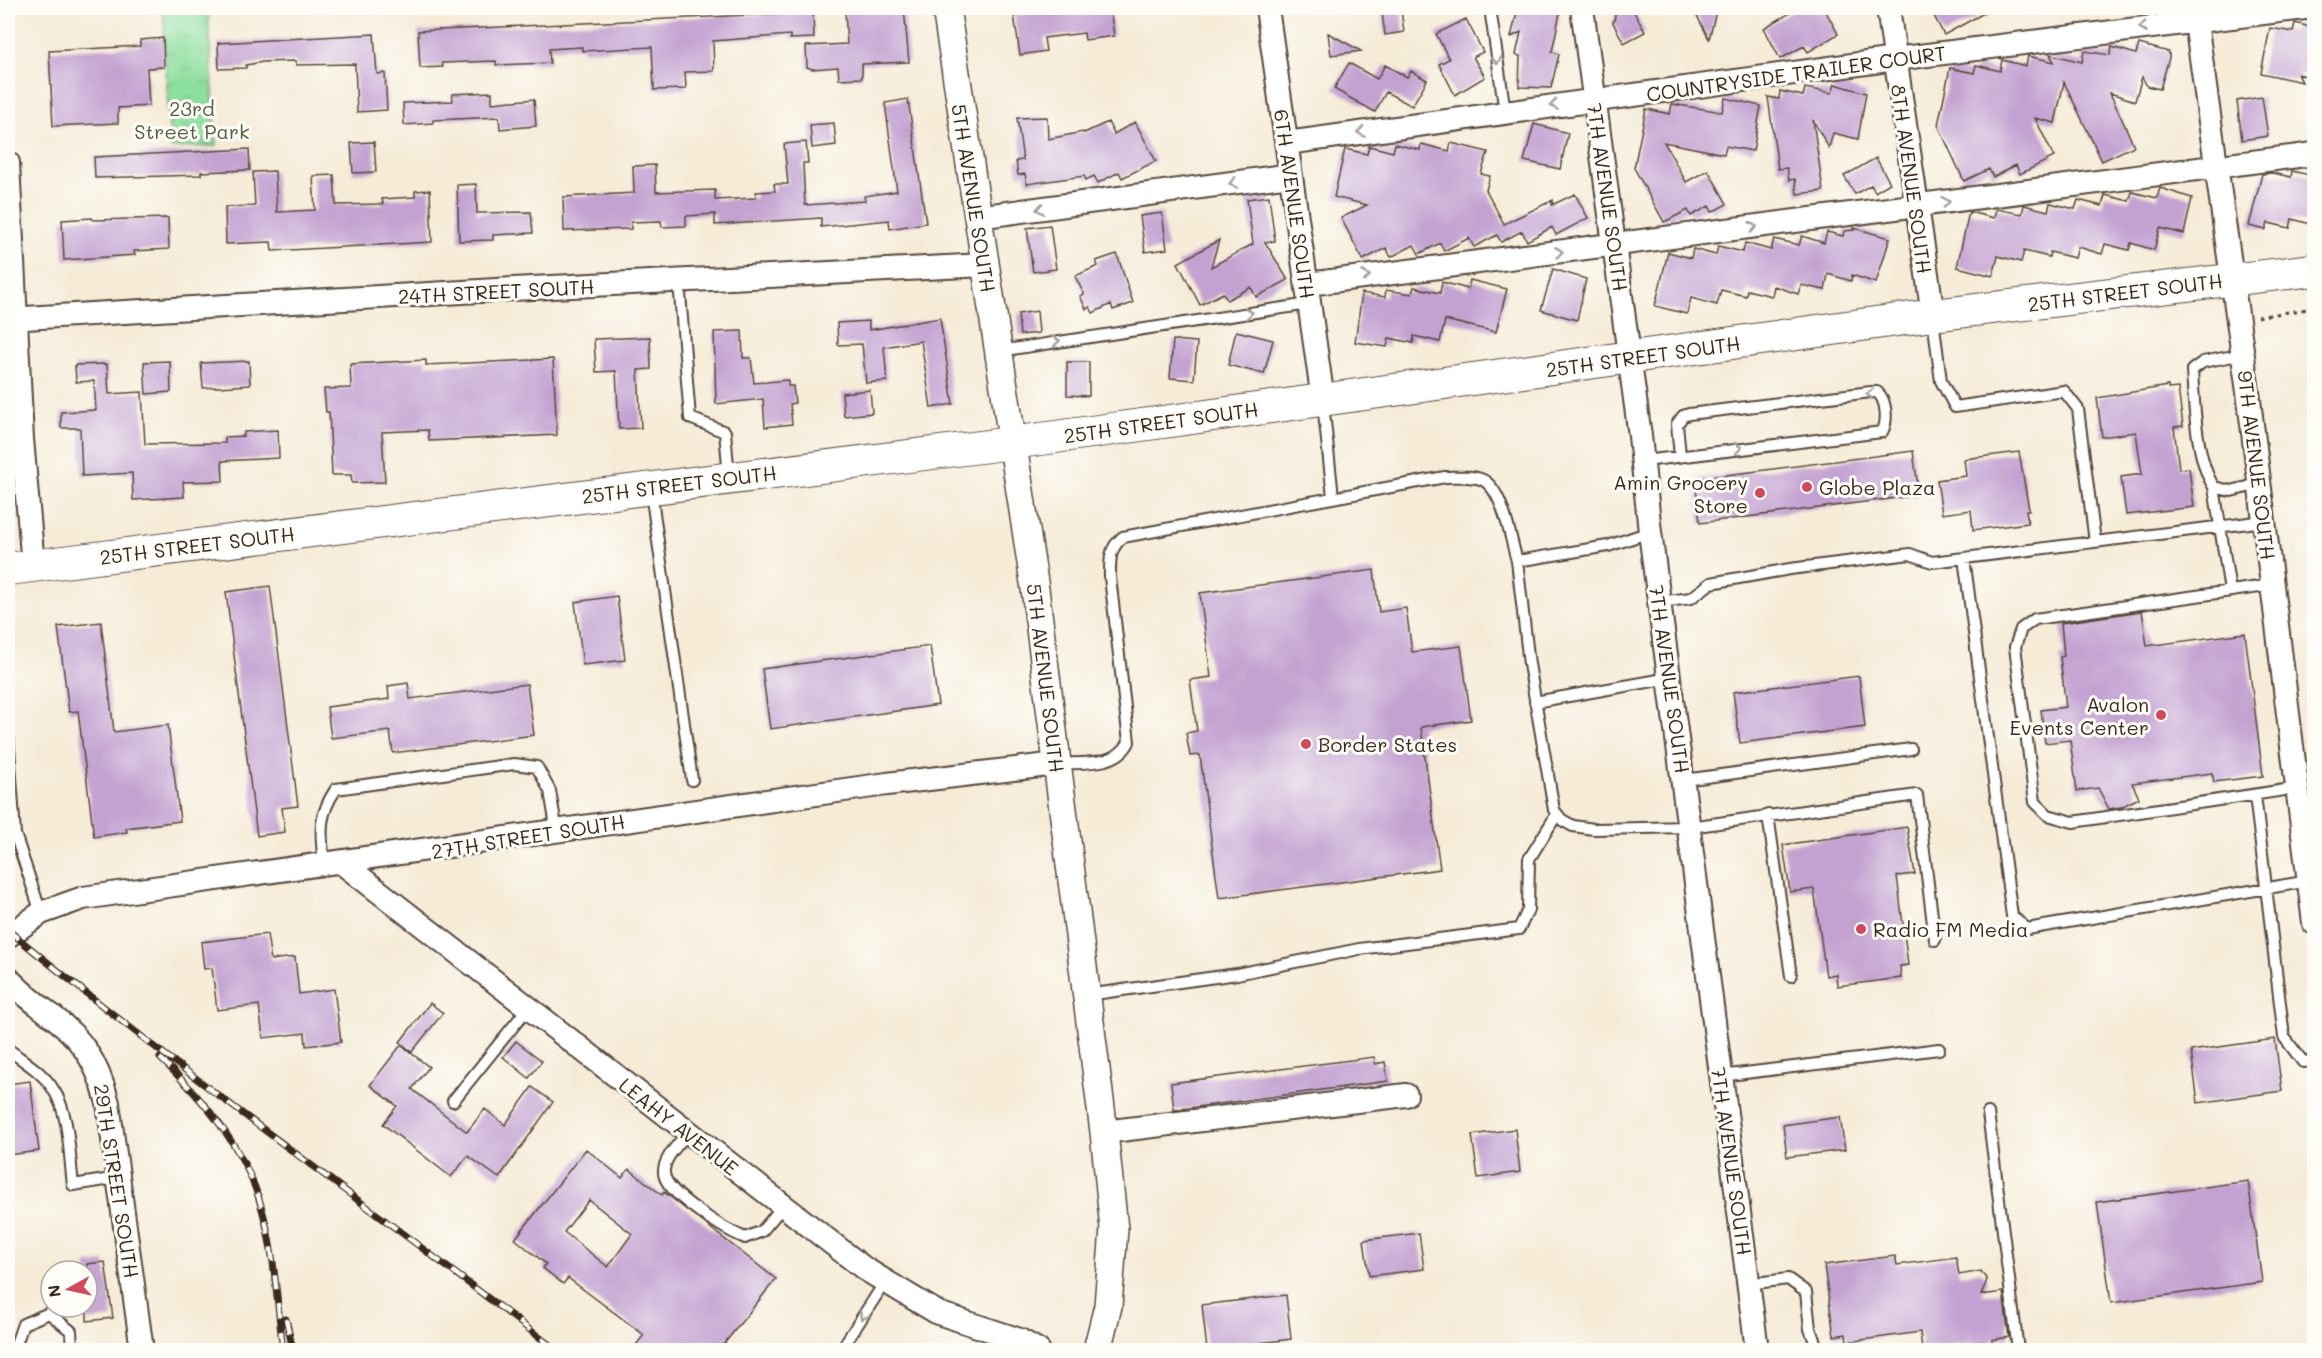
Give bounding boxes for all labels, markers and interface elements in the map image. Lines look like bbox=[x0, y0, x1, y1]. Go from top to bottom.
one-way arrow bbox=[2138, 21, 2147, 33]
street label: COUNTRYSIDE TRAILER COURT bbox=[1645, 39, 1947, 107]
one-way arrow bbox=[1491, 55, 1503, 64]
street label: 8TH AVENUE SOUTH bbox=[1886, 83, 1938, 275]
park label: 23rd Street Park bbox=[134, 95, 250, 144]
one-way arrow bbox=[1549, 99, 1559, 111]
street label: 7TH AVENUE SOUTH bbox=[1582, 101, 1634, 293]
street label: 5TH AVENUE SOUTH bbox=[946, 102, 1002, 294]
street label: 6TH AVENUE SOUTH bbox=[1269, 108, 1321, 300]
one-way arrow bbox=[1356, 126, 1365, 138]
one-way arrow bbox=[1229, 176, 1238, 189]
one-way arrow bbox=[1942, 197, 1951, 209]
one-way arrow bbox=[1035, 202, 1045, 214]
one-way arrow bbox=[1748, 222, 1757, 234]
one-way arrow bbox=[1555, 246, 1564, 258]
street label: 25TH STREET SOUTH bbox=[2026, 267, 2224, 317]
one-way arrow bbox=[1361, 271, 1370, 283]
street label: 24TH STREET SOUTH bbox=[397, 273, 595, 309]
one-way arrow bbox=[1244, 307, 1253, 319]
street label: 25TH STREET SOUTH bbox=[1544, 329, 1742, 383]
one-way arrow bbox=[1051, 335, 1061, 347]
street label: 9TH AVENUE SOUTH bbox=[2232, 369, 2282, 561]
one-way arrow bbox=[1865, 388, 1874, 400]
street label: 25TH STREET SOUTH bbox=[1062, 395, 1260, 449]
one-way arrow bbox=[1733, 442, 1743, 455]
street label: 25TH STREET SOUTH bbox=[580, 459, 778, 509]
place label: Amin Grocery Store bbox=[1613, 469, 1748, 518]
place label: Globe Plaza bbox=[1819, 474, 1936, 500]
marker: Globe Plaza bbox=[1800, 480, 1814, 494]
marker: Amin Grocery Store bbox=[1753, 486, 1767, 500]
street label: 25TH STREET SOUTH bbox=[98, 520, 296, 570]
street label: 5TH AVENUE SOUTH bbox=[1021, 582, 1071, 774]
street label: 7TH AVENUE SOUTH bbox=[1644, 583, 1696, 775]
place label: Avalon Events Center bbox=[2010, 691, 2149, 740]
marker: Avalon Events Center bbox=[2154, 708, 2168, 722]
place label: Border States bbox=[1318, 731, 1457, 757]
marker: Border States bbox=[1299, 737, 1313, 751]
street label: 27TH STREET SOUTH bbox=[429, 808, 627, 864]
place label: Radio FM Media bbox=[1873, 916, 2028, 942]
marker: Radio FM Media bbox=[1854, 922, 1868, 936]
street label: 7TH AVENUE SOUTH bbox=[1706, 1065, 1758, 1257]
street label: LEAHY AVENUE bbox=[614, 1071, 744, 1181]
street label: 29TH STREET SOUTH bbox=[89, 1082, 145, 1280]
north arrow bbox=[39, 1259, 99, 1319]
text: N bbox=[42, 1284, 65, 1299]
one-way arrow bbox=[859, 1310, 871, 1320]

